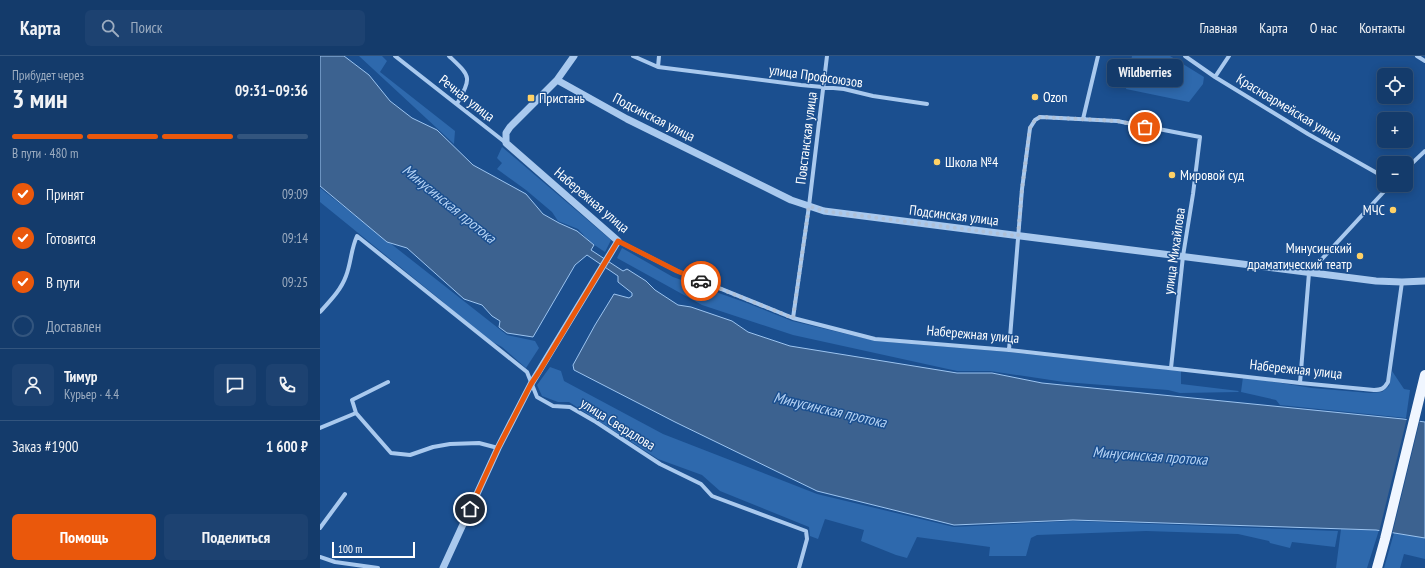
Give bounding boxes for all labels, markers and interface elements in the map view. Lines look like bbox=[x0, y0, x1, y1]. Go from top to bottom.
search box bbox=[85, 10, 365, 46]
text: Карта bbox=[20, 16, 61, 40]
icon: search bbox=[99, 17, 121, 39]
text: Поиск bbox=[131, 18, 163, 37]
text: Главная bbox=[1199, 19, 1237, 37]
text: Карта bbox=[1259, 19, 1288, 37]
text: О нас bbox=[1310, 19, 1337, 37]
text: Контакты bbox=[1359, 19, 1405, 37]
callout: Wildberries bbox=[1107, 59, 1183, 87]
street label: улица Профсоюзов bbox=[768, 61, 864, 92]
text: Wildberries bbox=[1118, 64, 1172, 81]
text: Прибудет через bbox=[12, 67, 84, 84]
map controls bbox=[1377, 68, 1413, 192]
button: locate bbox=[1377, 68, 1413, 104]
street label: Красноармейская улица bbox=[1233, 69, 1345, 147]
street label: Речная улица bbox=[435, 71, 499, 125]
text: 09:31–09:36 bbox=[235, 81, 308, 100]
text: 3 мин bbox=[12, 82, 67, 115]
place label: Ozon bbox=[1043, 88, 1068, 106]
place label: Пристань bbox=[539, 89, 585, 107]
street label: Подсинская улица bbox=[610, 89, 698, 145]
street label: Повстанская улица bbox=[791, 91, 821, 185]
marker: Ozon bbox=[1030, 92, 1040, 102]
marker: Пристань bbox=[526, 93, 536, 103]
pin bbox=[1128, 110, 1162, 144]
button: + bbox=[1377, 112, 1413, 148]
icon: bag bbox=[1134, 116, 1156, 138]
text: В пути · 480 m bbox=[12, 145, 78, 162]
place label: Школа №4 bbox=[945, 153, 999, 171]
button: − bbox=[1377, 156, 1413, 192]
marker: Школа №4 bbox=[932, 157, 942, 167]
water label: Минусинская протока bbox=[399, 160, 501, 248]
street label: Набережная улица bbox=[551, 163, 633, 237]
place label: Мировой суд bbox=[1180, 166, 1244, 184]
marker: Мировой суд bbox=[1167, 170, 1177, 180]
icon: check bbox=[12, 183, 34, 205]
text: Принят bbox=[46, 185, 84, 204]
text: 09:09 bbox=[282, 186, 308, 203]
street label: Подсинская улица bbox=[908, 201, 1000, 229]
place label: МЧС bbox=[1363, 201, 1386, 219]
marker: МЧС bbox=[1388, 205, 1398, 215]
street label: улица Михайлова bbox=[1159, 207, 1189, 295]
icon: check bbox=[12, 227, 34, 249]
text: Готовится bbox=[46, 229, 96, 248]
text: 09:14 bbox=[282, 230, 308, 247]
place label: Минусинский драматический театр bbox=[1247, 239, 1352, 273]
marker: Минусинский драматический театр bbox=[1355, 251, 1365, 261]
courier bbox=[681, 261, 721, 301]
icon: car bbox=[690, 270, 712, 292]
icon: check bbox=[12, 271, 34, 293]
text: В пути bbox=[46, 273, 80, 292]
text: 09:25 bbox=[282, 274, 308, 291]
text: Доставлен bbox=[46, 317, 101, 336]
street label: Набережная улица bbox=[926, 321, 1020, 347]
street label: Набережная улица bbox=[1249, 355, 1343, 383]
button: person bbox=[12, 364, 54, 406]
button: chat bbox=[214, 364, 256, 406]
button: phone bbox=[266, 364, 308, 406]
text: Тимур bbox=[64, 367, 97, 386]
text: Курьер · 4.4 bbox=[64, 386, 119, 403]
water label: Минусинская протока bbox=[772, 387, 889, 432]
street label: улица Свердлова bbox=[577, 394, 659, 454]
text: Заказ #1900 bbox=[12, 437, 79, 456]
text: 1 600 ₽ bbox=[266, 437, 308, 456]
water label: Минусинская протока bbox=[1092, 442, 1209, 469]
pin bbox=[453, 492, 487, 526]
icon: home bbox=[459, 498, 481, 520]
button: Помощь bbox=[12, 514, 156, 560]
button: Поделиться bbox=[164, 514, 308, 560]
scale bar bbox=[332, 540, 415, 559]
text: 100 m bbox=[338, 542, 362, 556]

